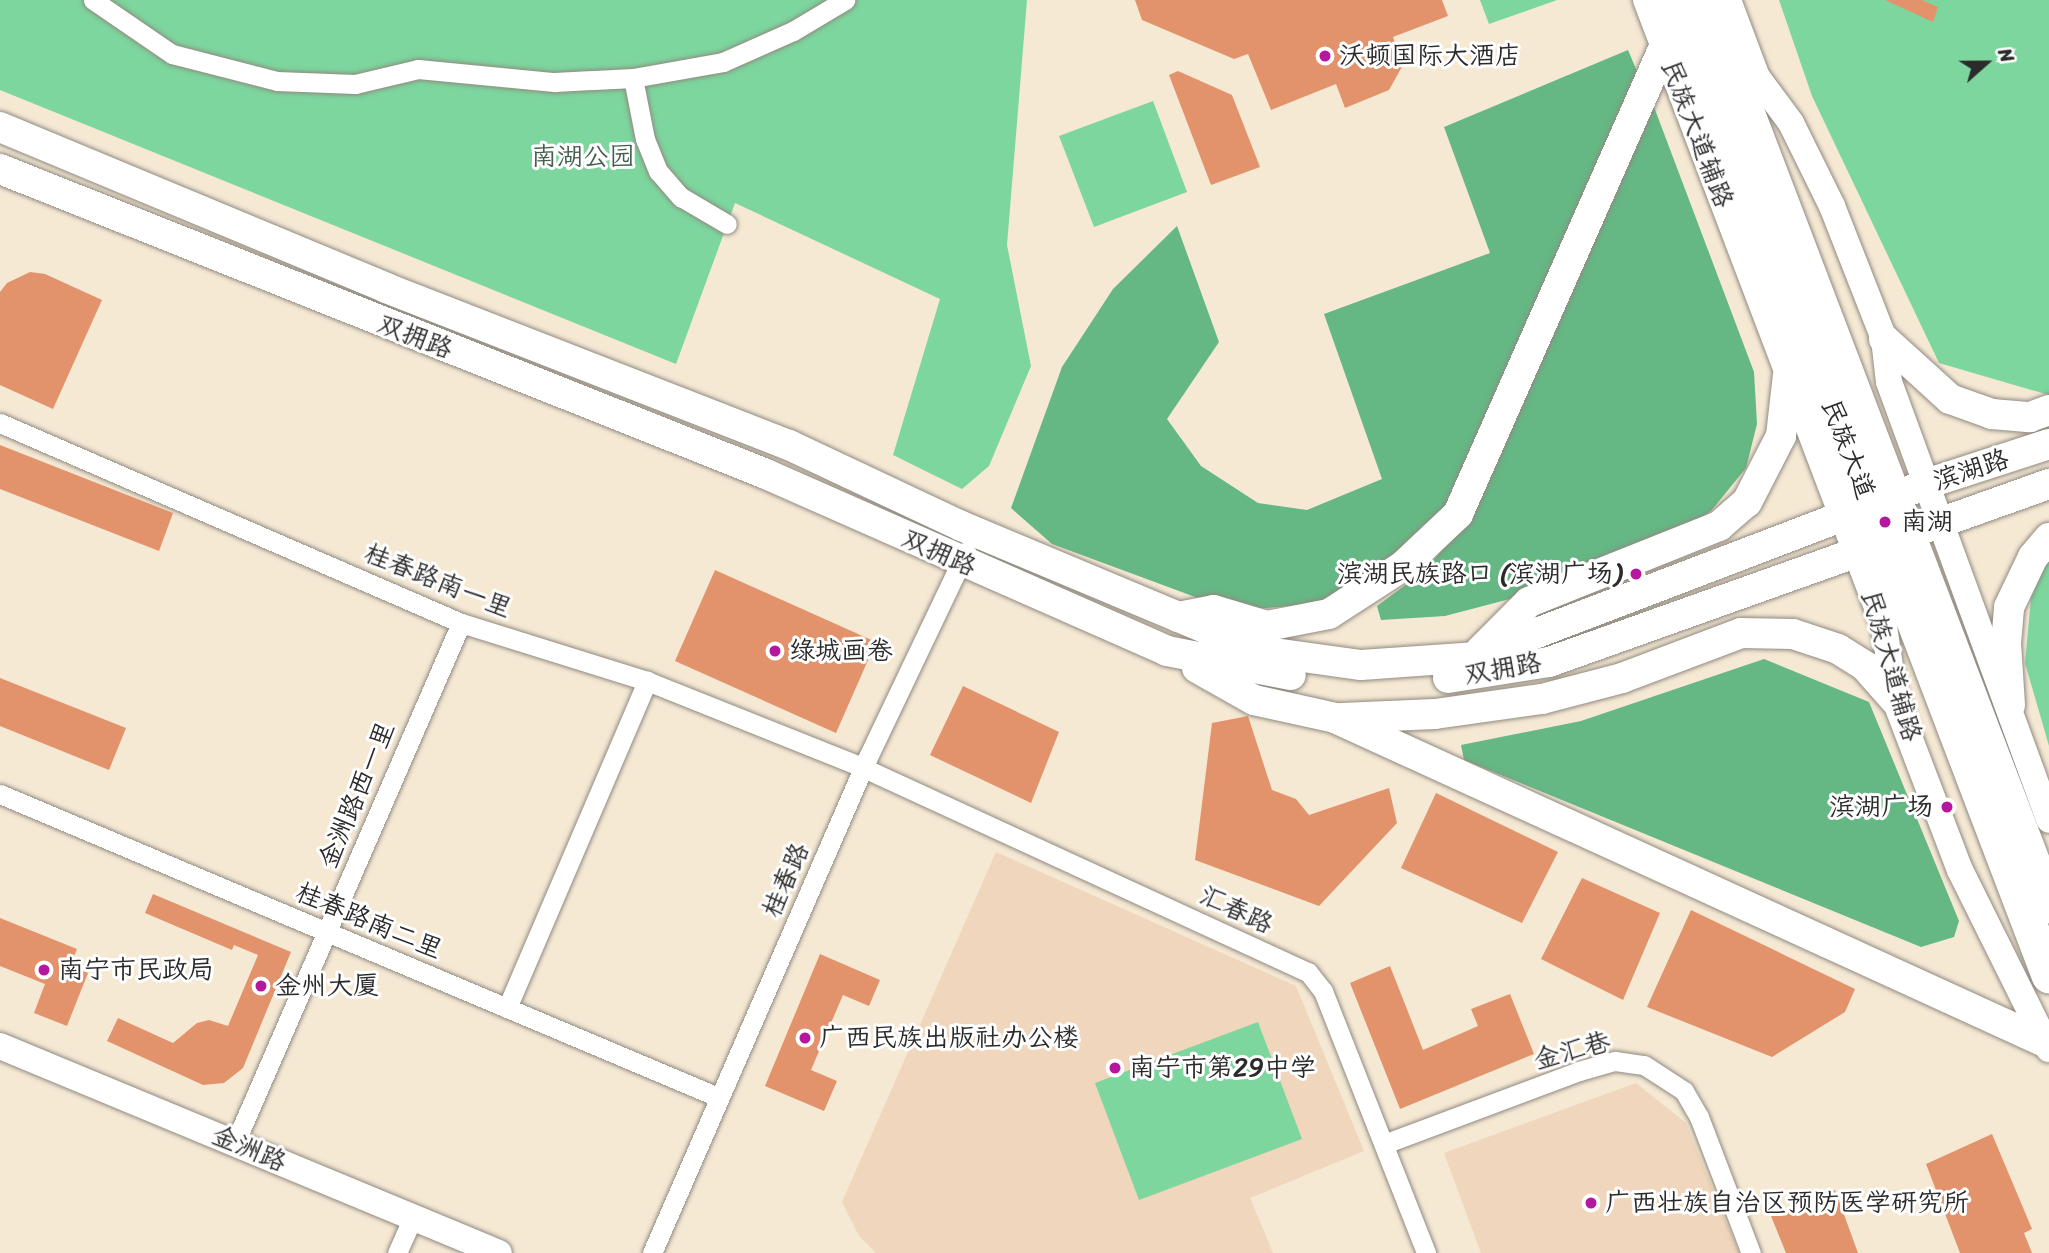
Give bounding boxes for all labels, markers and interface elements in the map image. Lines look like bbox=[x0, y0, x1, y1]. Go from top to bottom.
north arrow bbox=[1951, 28, 2021, 98]
place label: 沃顿国际大酒店 bbox=[1339, 40, 1521, 72]
text: N bbox=[1988, 43, 2024, 67]
marker: 沃顿国际大酒店 bbox=[1317, 48, 1333, 64]
street label: 民族大道辅路 bbox=[1654, 56, 1740, 212]
park label: 南湖公园 bbox=[531, 141, 635, 173]
street label: 双拥路 bbox=[373, 308, 457, 366]
street label: 民族大道 bbox=[1815, 395, 1881, 503]
street label: 滨湖路 bbox=[1929, 443, 2013, 497]
place label: 南湖 bbox=[1901, 506, 1953, 538]
marker: 南湖 bbox=[1875, 512, 1895, 532]
street label: 双拥路 bbox=[897, 523, 981, 583]
street label: 桂春路南一里 bbox=[360, 537, 516, 625]
place label: 滨湖民族路口 (滨湖广场) bbox=[1337, 558, 1622, 590]
marker: 滨湖民族路口 (滨湖广场) bbox=[1628, 566, 1644, 582]
street label: 民族大道辅路 bbox=[1855, 587, 1927, 745]
place label: 绿城画卷 bbox=[789, 635, 893, 667]
marker: 绿城画卷 bbox=[767, 643, 783, 659]
street label: 双拥路 bbox=[1462, 647, 1544, 691]
street label: 金洲路西一里 bbox=[312, 717, 402, 873]
place label: 滨湖广场 bbox=[1829, 791, 1933, 823]
marker: 滨湖广场 bbox=[1939, 799, 1955, 815]
street label: 桂春路 bbox=[756, 838, 816, 922]
street label: 桂春路南二里 bbox=[291, 876, 447, 966]
street label: 汇春路 bbox=[1194, 879, 1278, 941]
place label: 南宁市民政局 bbox=[58, 954, 214, 986]
marker: 南宁市民政局 bbox=[36, 962, 52, 978]
place label: 金州大厦 bbox=[275, 970, 379, 1002]
marker: 金州大厦 bbox=[253, 978, 269, 994]
place label: 广西民族出版社办公楼 bbox=[819, 1022, 1079, 1054]
street label: 金汇巷 bbox=[1530, 1026, 1614, 1076]
marker: 广西民族出版社办公楼 bbox=[797, 1030, 813, 1046]
place label: 南宁市第29中学 bbox=[1129, 1052, 1316, 1084]
marker: 南宁市第29中学 bbox=[1107, 1060, 1123, 1076]
street label: 金洲路 bbox=[207, 1119, 291, 1179]
place label: 广西壮族自治区预防医学研究所 bbox=[1605, 1187, 1969, 1219]
marker: 广西壮族自治区预防医学研究所 bbox=[1583, 1195, 1599, 1211]

